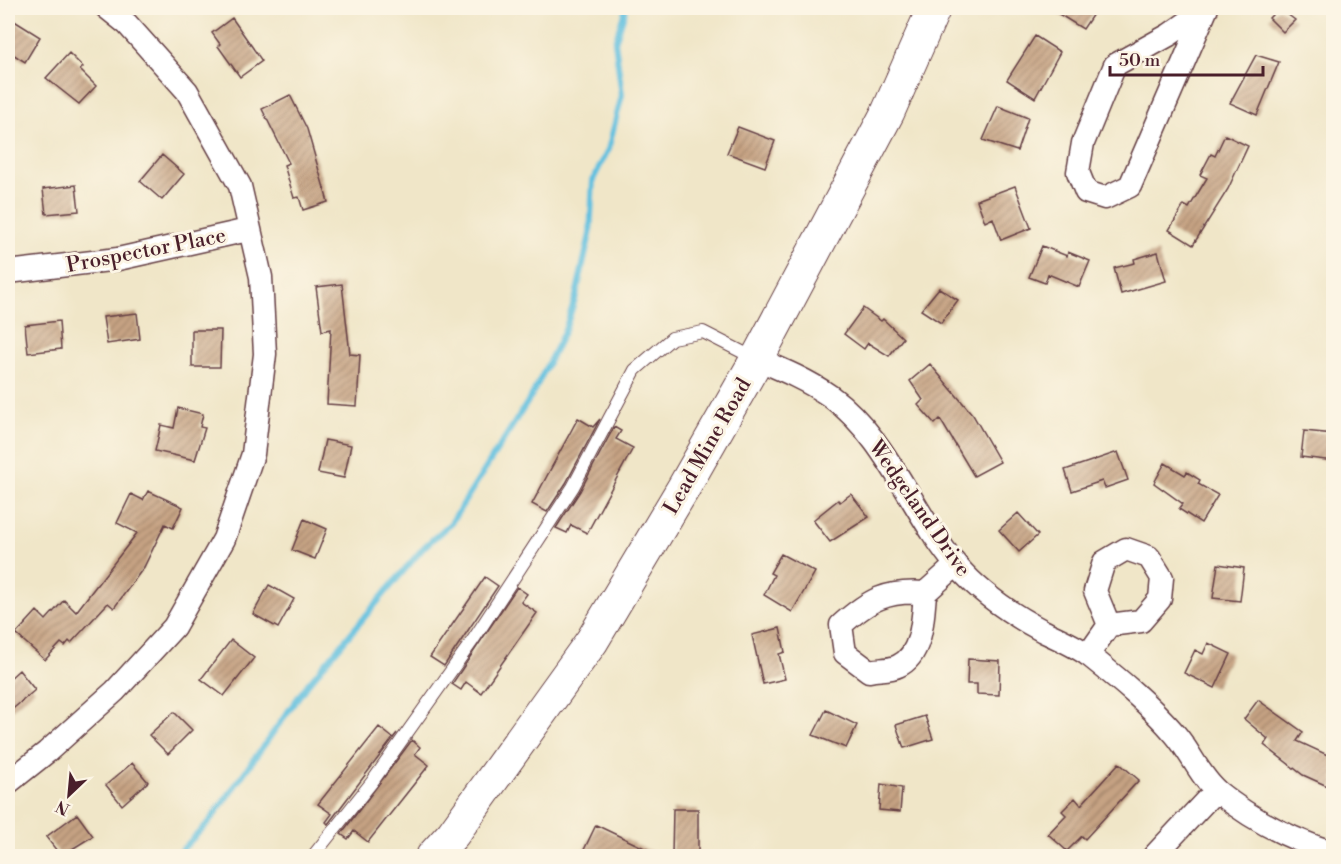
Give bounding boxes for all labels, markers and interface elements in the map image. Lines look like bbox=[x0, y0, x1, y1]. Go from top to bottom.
scale bar bbox=[1110, 39, 1263, 77]
text: 50 m bbox=[1119, 49, 1161, 72]
street label: Prospector Place bbox=[64, 223, 228, 279]
street label: Lead Mine Road bbox=[658, 374, 757, 519]
street label: Wedgeland Drive bbox=[862, 435, 976, 582]
north arrow bbox=[39, 765, 99, 825]
text: N bbox=[52, 796, 73, 819]

